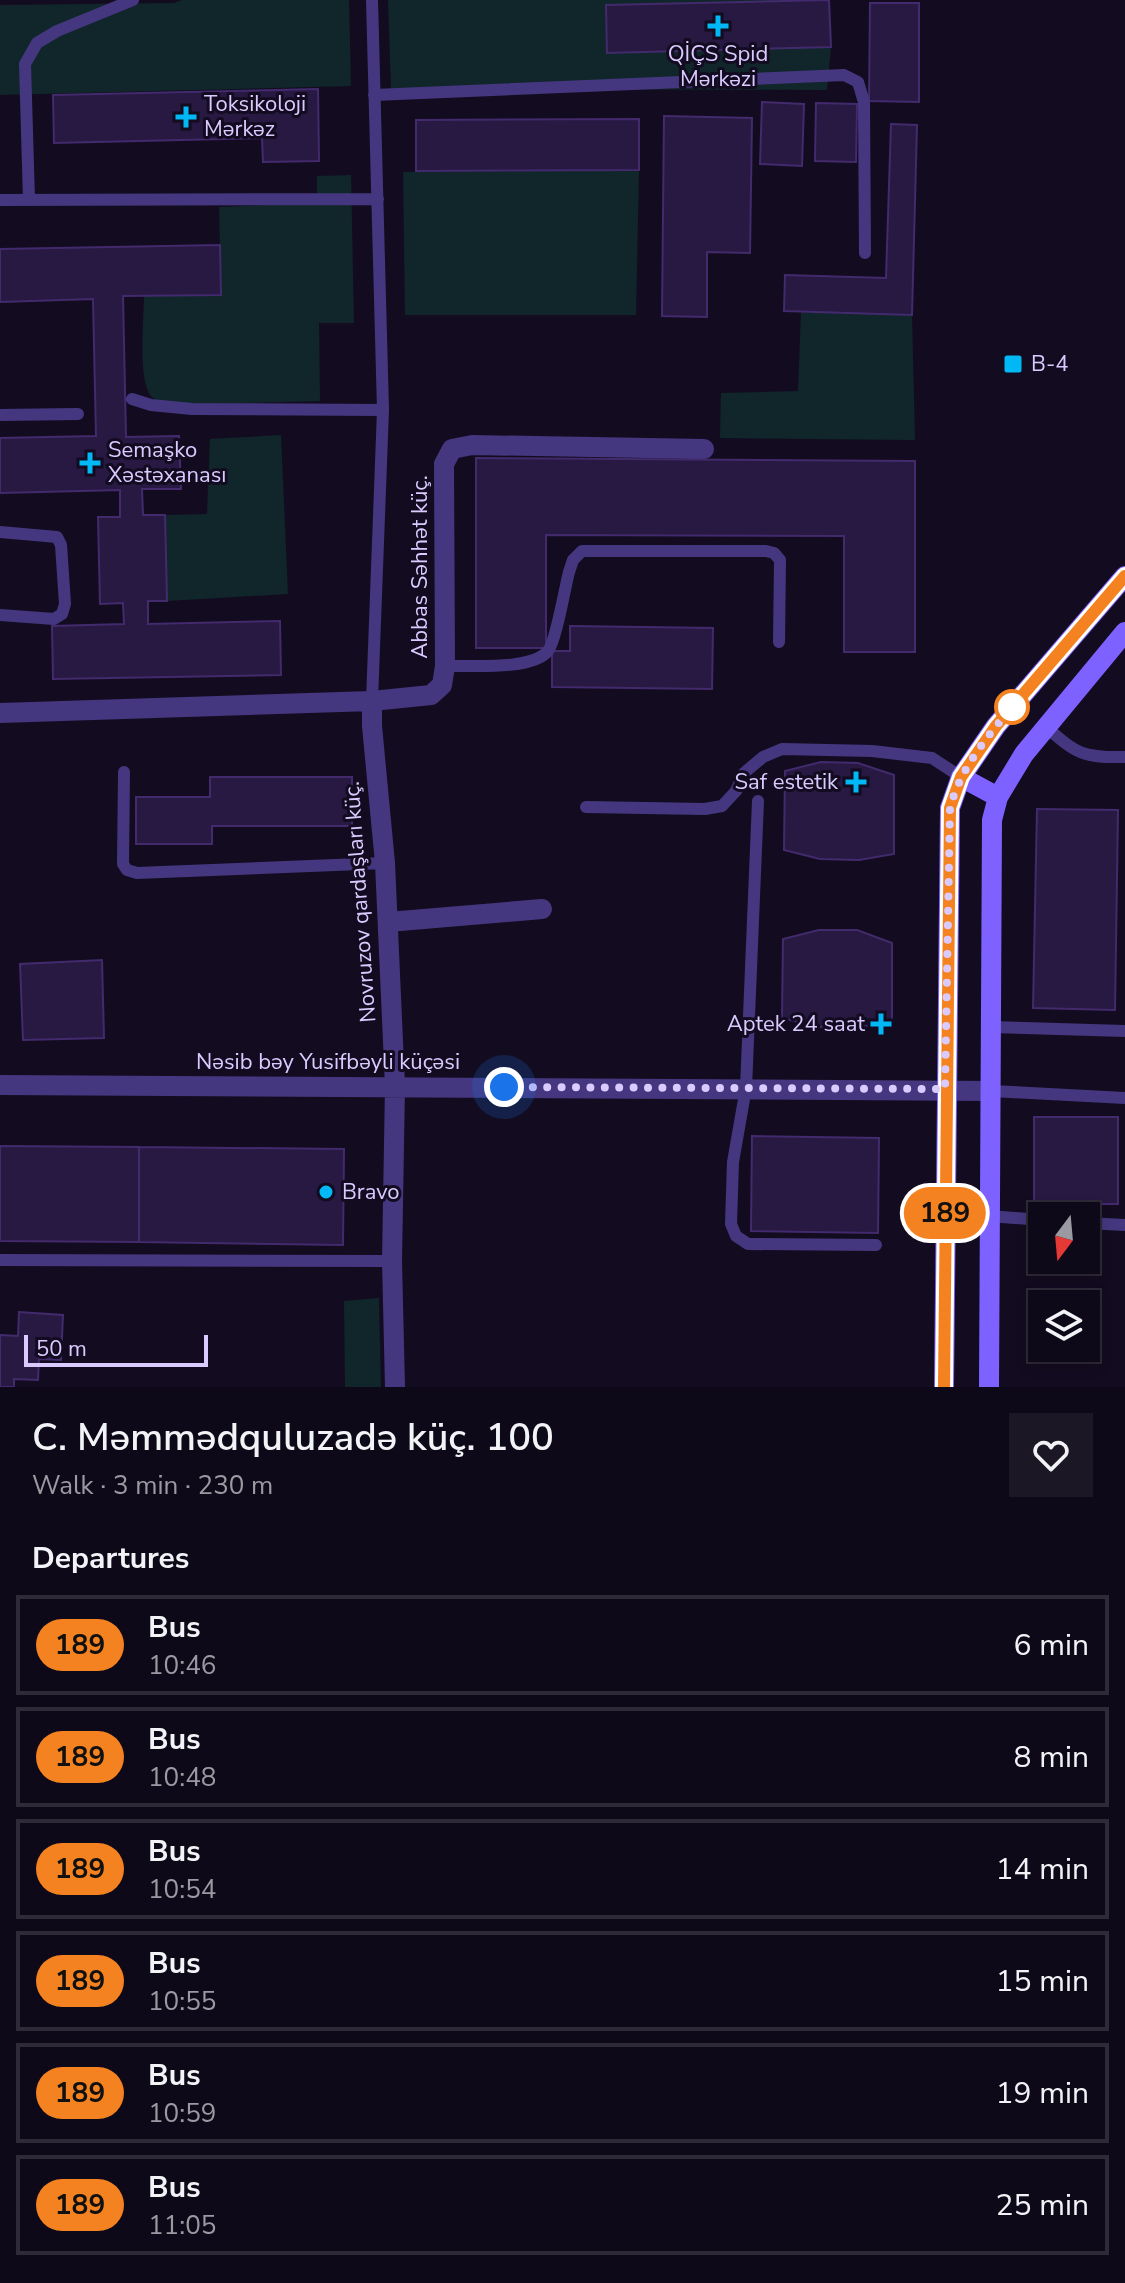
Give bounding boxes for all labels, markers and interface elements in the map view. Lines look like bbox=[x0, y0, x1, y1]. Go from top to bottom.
marker: QİÇS Spid Mərkəzi bbox=[707, 15, 729, 37]
place label: QİÇS Spid Mərkəzi bbox=[668, 39, 768, 94]
place label: Toksikoloji Mərkəz bbox=[204, 89, 306, 144]
marker: Toksikoloji Mərkəz bbox=[175, 106, 197, 128]
place label: B-4 bbox=[1031, 349, 1068, 379]
marker: B-4 bbox=[1002, 353, 1024, 375]
place label: Semaşko Xəstəxanası bbox=[108, 435, 226, 490]
marker: Semaşko Xəstəxanası bbox=[79, 452, 101, 474]
street label: Abbas Səhhət küç. bbox=[405, 475, 435, 659]
unlabelled marker bbox=[995, 690, 1029, 724]
place label: Saf estetik bbox=[735, 767, 839, 797]
marker: Saf estetik bbox=[845, 771, 867, 793]
street label: Novruzov qardaşları küç. bbox=[337, 780, 383, 1024]
place label: Aptek 24 saat bbox=[727, 1009, 865, 1039]
marker: Aptek 24 saat bbox=[872, 1015, 890, 1033]
street label: Nəsib bəy Yusifbəyli küçəsi bbox=[196, 1047, 460, 1077]
your location bbox=[484, 1067, 524, 1107]
place label: Bravo bbox=[342, 1177, 400, 1207]
marker: Bravo bbox=[317, 1183, 335, 1201]
line badge: 189 bbox=[899, 1187, 991, 1239]
text: 189 bbox=[920, 1194, 970, 1232]
north arrow bbox=[1028, 1202, 1100, 1274]
map controls bbox=[1028, 1202, 1100, 1362]
button: layers bbox=[1028, 1290, 1100, 1362]
scale bar bbox=[24, 1331, 208, 1367]
text: 50 m bbox=[36, 1334, 87, 1364]
text: C. Məmmədquluzadə küç. 100 bbox=[32, 1412, 554, 1463]
button: heart bbox=[1009, 1413, 1093, 1497]
text: Walk · 3 min · 230 m bbox=[32, 1468, 273, 1503]
text: Departures bbox=[32, 1538, 189, 1579]
text: Bus bbox=[148, 1607, 201, 1648]
text: 6 min bbox=[1014, 1625, 1089, 1666]
text: 189 bbox=[55, 1626, 105, 1664]
text: 10:46 bbox=[148, 1648, 216, 1683]
text: Bus bbox=[148, 1719, 201, 1760]
text: 8 min bbox=[1014, 1737, 1089, 1778]
text: 189 bbox=[55, 1738, 105, 1776]
text: 10:48 bbox=[148, 1760, 216, 1795]
text: Bus bbox=[148, 1831, 201, 1872]
text: 14 min bbox=[996, 1849, 1089, 1890]
text: 189 bbox=[55, 1850, 105, 1888]
text: 10:54 bbox=[148, 1872, 216, 1907]
text: Bus bbox=[148, 1943, 201, 1984]
text: 15 min bbox=[996, 1961, 1089, 2002]
text: 189 bbox=[55, 1962, 105, 2000]
text: 10:55 bbox=[148, 1984, 216, 2019]
text: Bus bbox=[148, 2055, 201, 2096]
text: 19 min bbox=[996, 2073, 1089, 2114]
text: 189 bbox=[55, 2074, 105, 2112]
text: 10:59 bbox=[148, 2096, 216, 2131]
text: Bus bbox=[148, 2167, 201, 2208]
text: 25 min bbox=[996, 2185, 1089, 2226]
text: 189 bbox=[55, 2186, 105, 2224]
text: 11:05 bbox=[148, 2208, 216, 2243]

